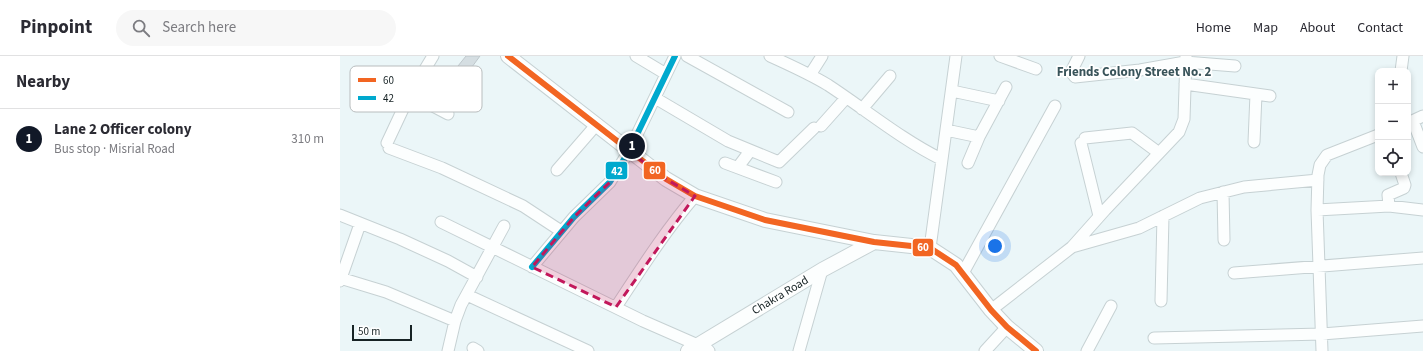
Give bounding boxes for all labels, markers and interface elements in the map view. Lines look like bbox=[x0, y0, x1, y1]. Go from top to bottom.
search box bbox=[116, 10, 396, 46]
text: Pinpoint bbox=[20, 14, 92, 41]
icon: search bbox=[130, 17, 152, 39]
text: Search here bbox=[162, 17, 236, 38]
text: Home bbox=[1196, 18, 1231, 38]
text: Map bbox=[1253, 18, 1278, 38]
text: About bbox=[1300, 18, 1335, 38]
text: Contact bbox=[1357, 18, 1403, 38]
district label: Friends Colony Street No. 2 bbox=[1057, 63, 1211, 81]
legend bbox=[350, 66, 482, 112]
map controls bbox=[1375, 68, 1411, 176]
button: + bbox=[1375, 68, 1411, 104]
text: Nearby bbox=[16, 70, 70, 94]
text: 60 bbox=[383, 73, 394, 88]
text: 42 bbox=[383, 91, 394, 106]
button: − bbox=[1375, 104, 1411, 140]
text: Lane 2 Officer colony bbox=[54, 119, 192, 140]
text: 1 bbox=[26, 130, 32, 148]
text: 310 m bbox=[291, 130, 324, 148]
pin: 1 bbox=[619, 131, 645, 161]
text: Bus stop · Misrial Road bbox=[54, 140, 175, 158]
button: locate bbox=[1375, 140, 1411, 176]
line badge: 42 bbox=[605, 161, 628, 180]
line badge: 60 bbox=[643, 161, 666, 180]
text: 60 bbox=[649, 163, 661, 178]
text: 42 bbox=[611, 164, 623, 179]
your location bbox=[985, 236, 1005, 256]
line badge: 60 bbox=[912, 238, 934, 257]
text: 60 bbox=[917, 240, 929, 255]
street label: Chakra Road bbox=[749, 272, 812, 319]
scale bar bbox=[352, 323, 412, 342]
text: 50 m bbox=[358, 324, 380, 339]

